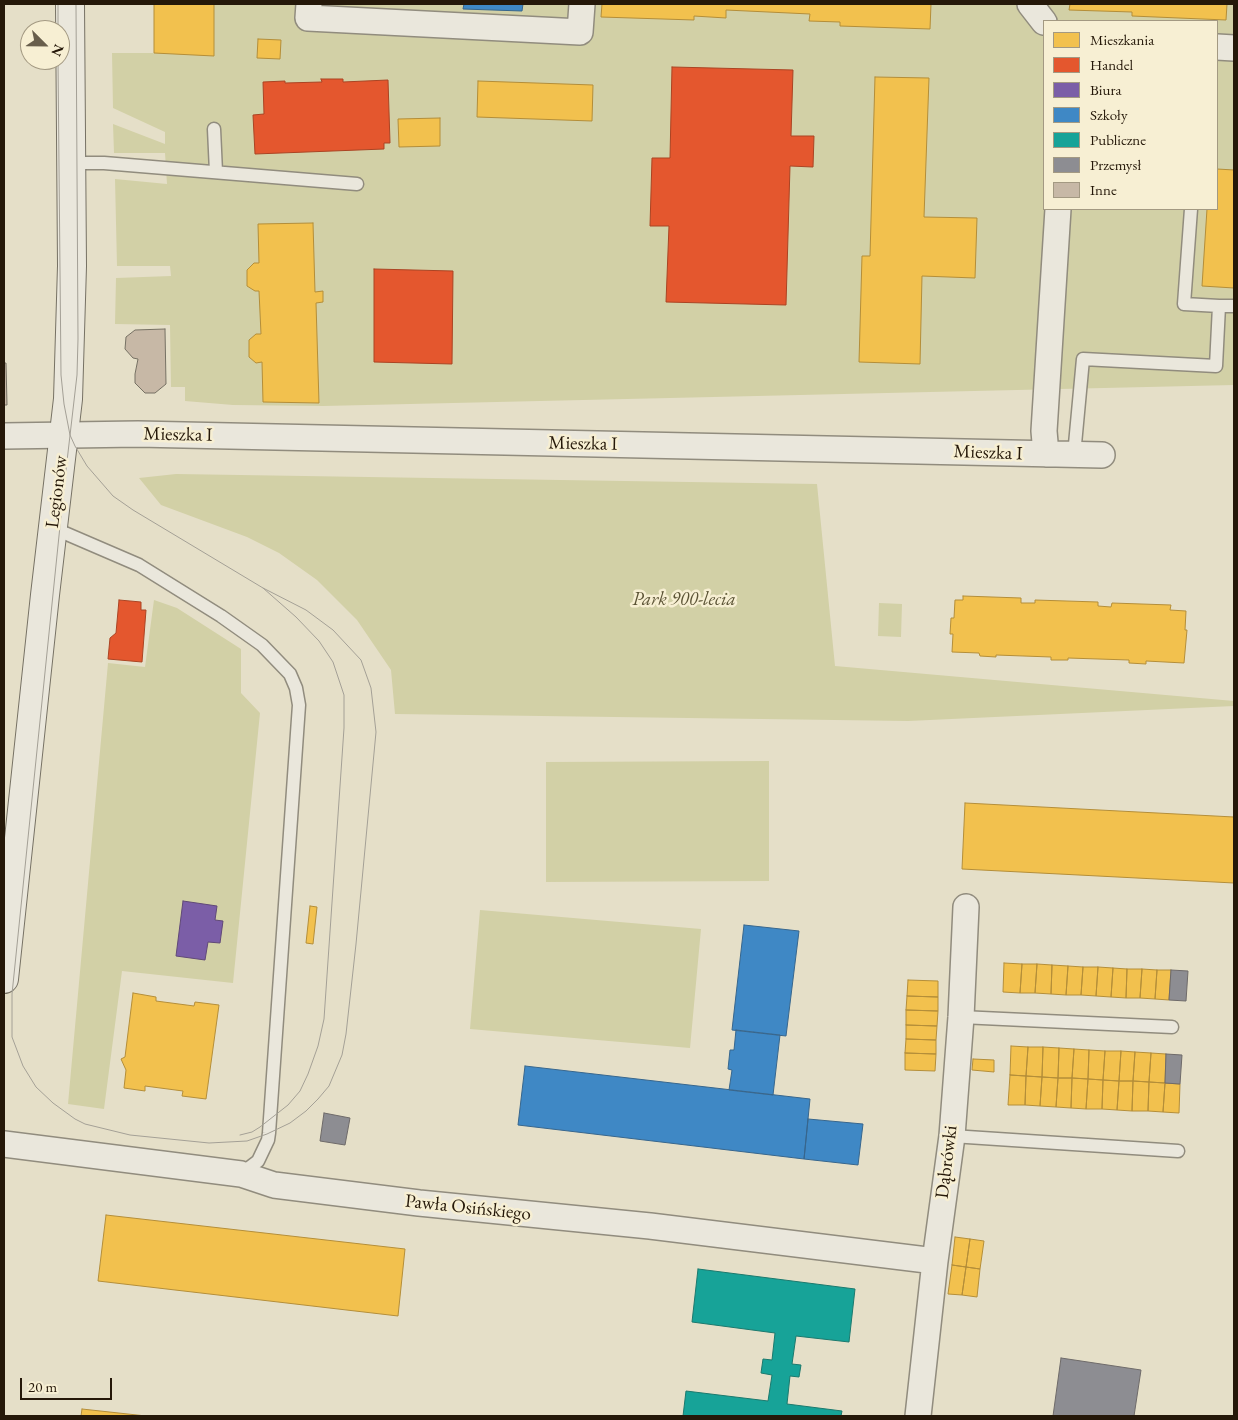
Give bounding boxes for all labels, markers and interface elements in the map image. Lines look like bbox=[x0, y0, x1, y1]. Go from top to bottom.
north arrow bbox=[20, 20, 70, 70]
legend bbox=[1043, 20, 1218, 210]
text: Mieszkania bbox=[1090, 30, 1154, 49]
text: N bbox=[47, 42, 68, 59]
text: Handel bbox=[1090, 55, 1133, 74]
text: Biura bbox=[1090, 80, 1121, 99]
text: Szkoły bbox=[1090, 105, 1128, 124]
text: Publiczne bbox=[1090, 130, 1146, 149]
text: Przemysł bbox=[1090, 155, 1141, 174]
text: Inne bbox=[1090, 180, 1117, 199]
street label: Mieszka I bbox=[143, 423, 213, 447]
street label: Mieszka I bbox=[548, 432, 618, 456]
street label: Mieszka I bbox=[953, 440, 1023, 466]
street label: Legionów bbox=[41, 454, 73, 530]
park label: Park 900-lecia bbox=[632, 589, 736, 611]
street label: Dąbrówki bbox=[931, 1124, 963, 1200]
street label: Pawła Osińskiego bbox=[404, 1190, 532, 1226]
scale bar bbox=[22, 1368, 115, 1400]
text: 20 m bbox=[28, 1377, 57, 1396]

